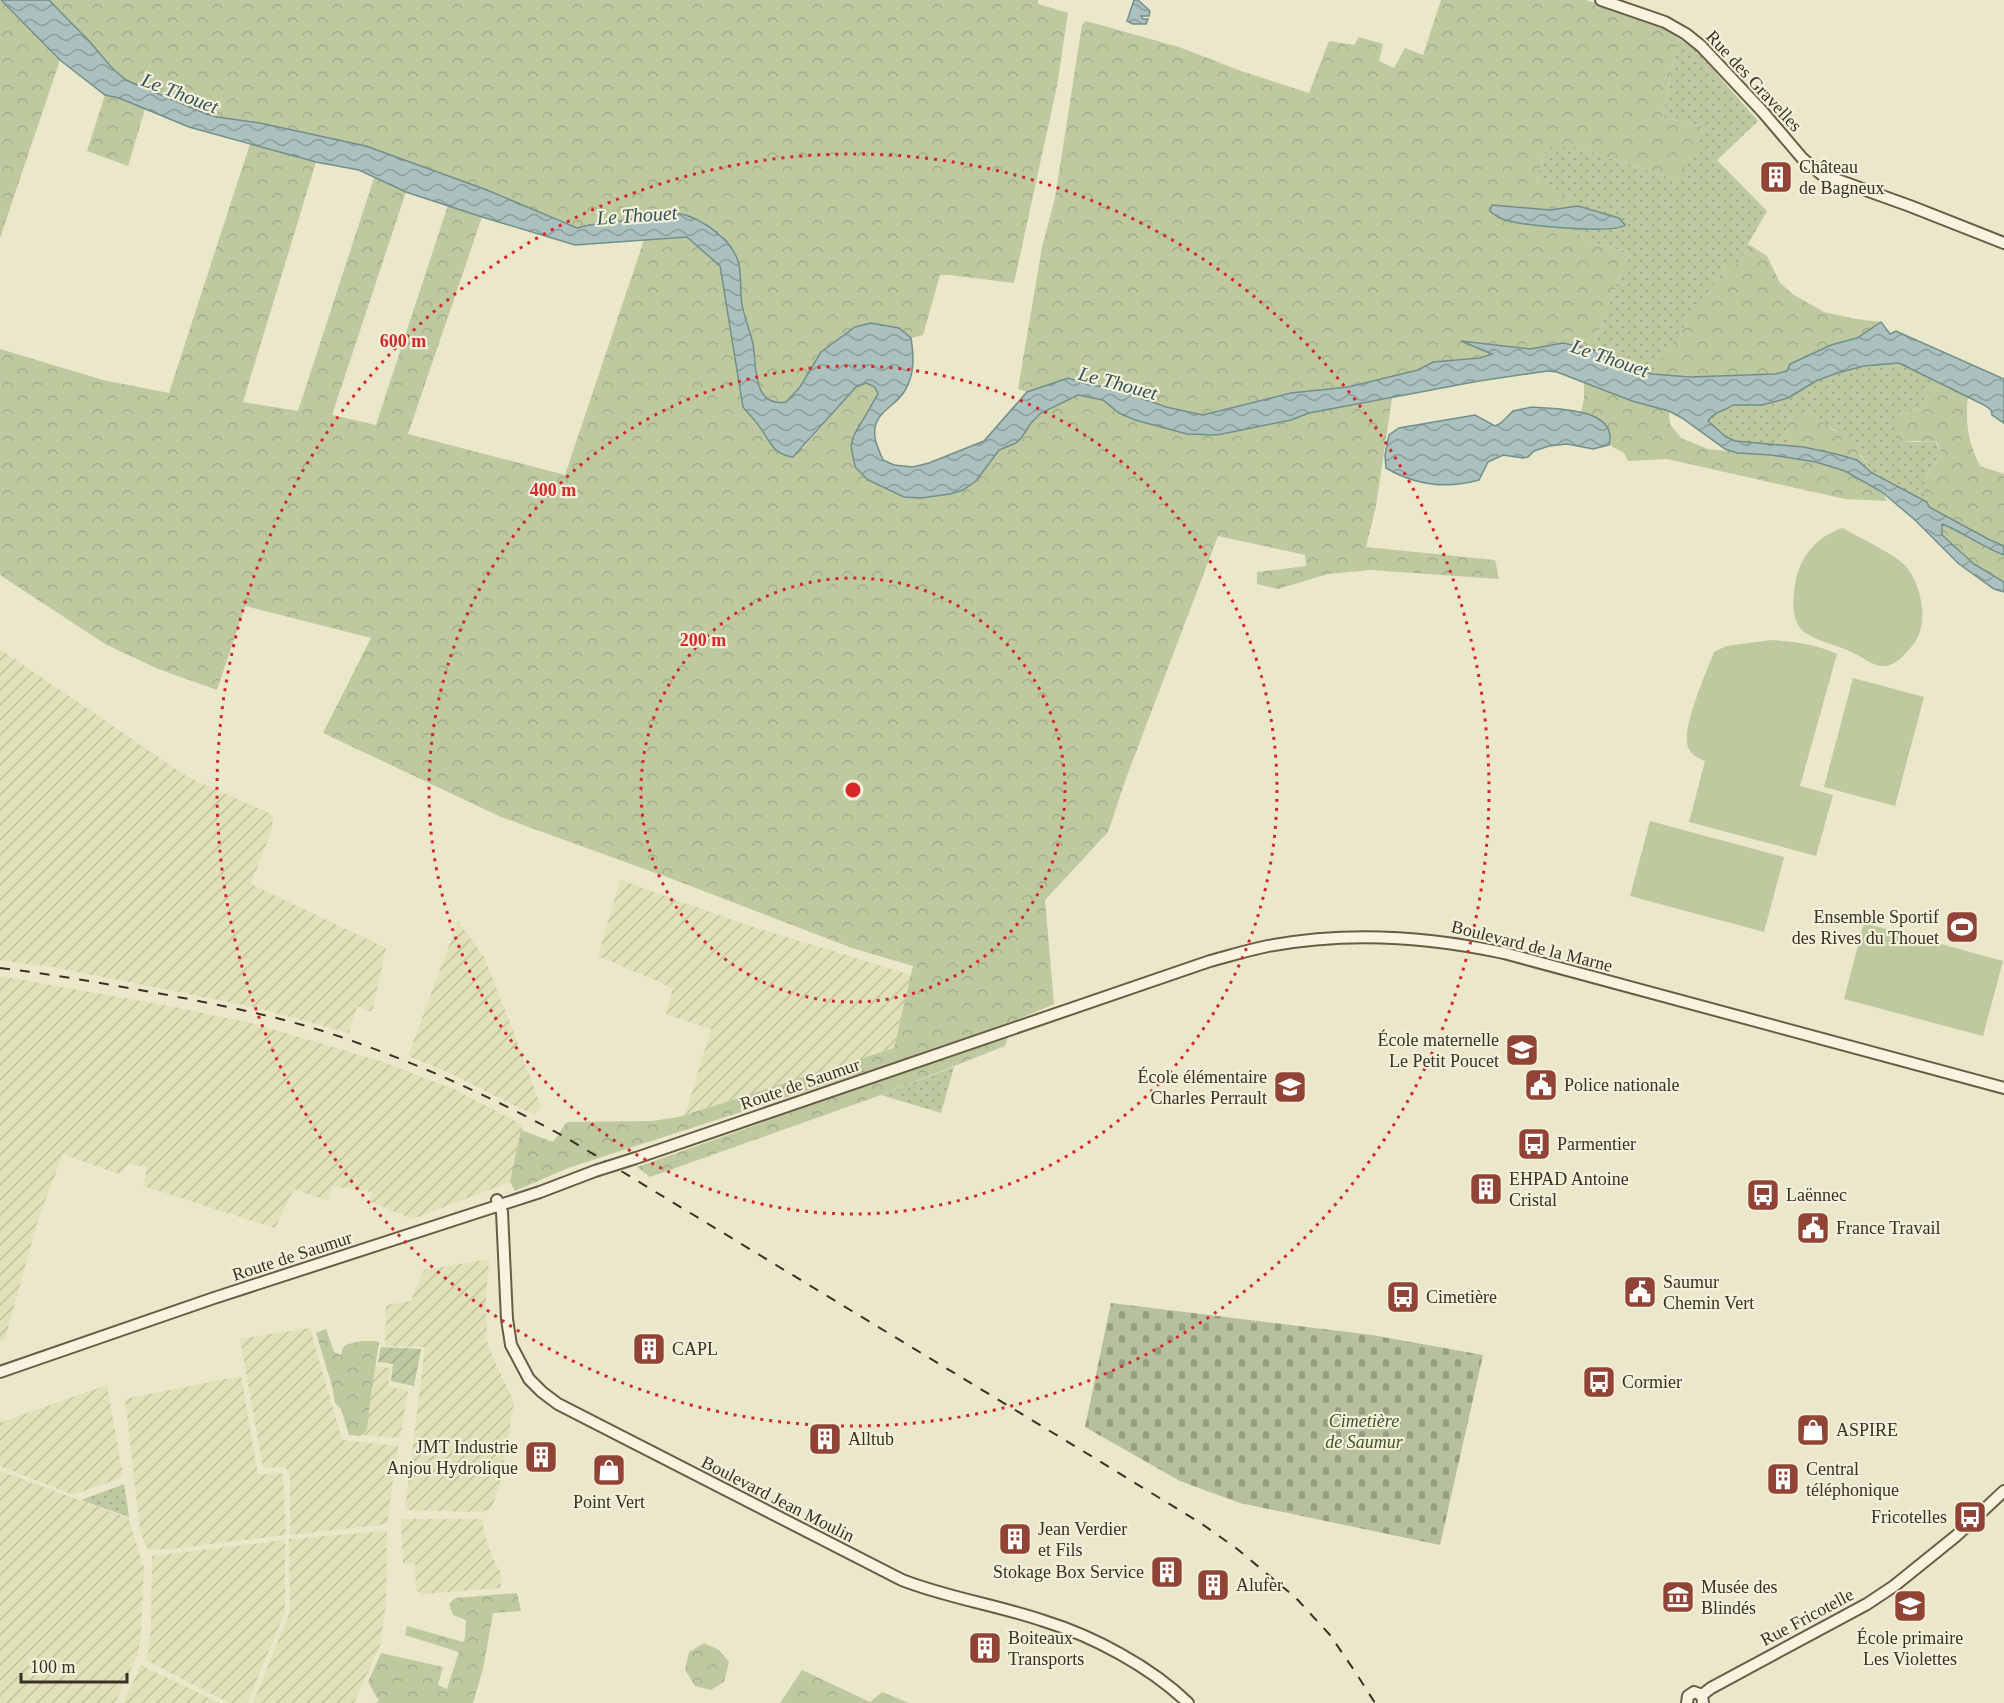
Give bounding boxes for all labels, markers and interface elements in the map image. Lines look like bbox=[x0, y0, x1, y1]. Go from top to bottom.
street label: Rue des Gravelles bbox=[1702, 26, 1806, 136]
water label: Le Thouet bbox=[138, 68, 222, 118]
place label: Château de Bagneux bbox=[1799, 157, 1884, 198]
building icon: Château de Bagneux bbox=[1758, 159, 1794, 195]
water label: Le Thouet bbox=[595, 201, 678, 229]
text: 600 m bbox=[380, 331, 426, 351]
water label: Le Thouet bbox=[1567, 334, 1652, 382]
water label: Le Thouet bbox=[1075, 362, 1160, 404]
text: 400 m bbox=[530, 480, 576, 500]
text: 200 m bbox=[680, 630, 726, 650]
centre of rings bbox=[843, 780, 863, 800]
place label: Ensemble Sportif des Rives du Thouet bbox=[1792, 907, 1939, 948]
sports icon: Ensemble Sportif des Rives du Thouet bbox=[1944, 909, 1980, 945]
street label: Boulevard de la Marne bbox=[1449, 916, 1615, 976]
place label: École maternelle Le Petit Poucet bbox=[1378, 1029, 1499, 1071]
school or university icon: École maternelle Le Petit Poucet bbox=[1504, 1032, 1540, 1068]
street label: Route de Saumur bbox=[738, 1054, 862, 1114]
place label: École élémentaire Charles Perrault bbox=[1138, 1066, 1267, 1108]
public building icon: Police nationale bbox=[1523, 1067, 1559, 1103]
school or university icon: École élémentaire Charles Perrault bbox=[1272, 1069, 1308, 1105]
place label: Police nationale bbox=[1564, 1075, 1679, 1095]
bus stop icon: Parmentier bbox=[1516, 1126, 1552, 1162]
place label: Parmentier bbox=[1557, 1134, 1636, 1154]
place label: EHPAD Antoine Cristal bbox=[1509, 1169, 1629, 1210]
building icon: EHPAD Antoine Cristal bbox=[1468, 1171, 1504, 1207]
bus stop icon: Laënnec bbox=[1745, 1177, 1781, 1213]
place label: Laënnec bbox=[1786, 1185, 1847, 1205]
public building icon: France Travail bbox=[1795, 1210, 1831, 1246]
place label: France Travail bbox=[1836, 1218, 1940, 1238]
street label: Route de Saumur bbox=[229, 1227, 355, 1285]
place label: Saumur Chemin Vert bbox=[1663, 1272, 1754, 1313]
public building icon: Saumur Chemin Vert bbox=[1622, 1274, 1658, 1310]
bus stop icon: Cimetière bbox=[1385, 1279, 1421, 1315]
place label: Cimetière bbox=[1426, 1287, 1497, 1307]
building icon: CAPL bbox=[631, 1331, 667, 1367]
place label: CAPL bbox=[672, 1339, 718, 1359]
bus stop icon: Cormier bbox=[1581, 1364, 1617, 1400]
place label: Cormier bbox=[1622, 1372, 1682, 1392]
park label: Cimetière de Saumur bbox=[1325, 1411, 1404, 1452]
shop icon: ASPIRE bbox=[1795, 1412, 1831, 1448]
place label: ASPIRE bbox=[1836, 1420, 1898, 1440]
building icon: Alltub bbox=[807, 1421, 843, 1457]
place label: Alltub bbox=[848, 1429, 894, 1449]
place label: JMT Industrie Anjou Hydrolique bbox=[387, 1437, 518, 1478]
building icon: JMT Industrie Anjou Hydrolique bbox=[523, 1439, 559, 1475]
shop icon: Point Vert bbox=[591, 1452, 627, 1488]
street label: Boulevard Jean Moulin bbox=[698, 1452, 858, 1546]
place label: Central téléphonique bbox=[1806, 1459, 1899, 1500]
building icon: Central téléphonique bbox=[1765, 1461, 1801, 1497]
place label: Point Vert bbox=[573, 1492, 645, 1512]
bus stop icon: Fricotelles bbox=[1952, 1499, 1988, 1535]
place label: Fricotelles bbox=[1871, 1507, 1947, 1527]
place label: Jean Verdier et Fils bbox=[1038, 1519, 1127, 1560]
building icon: Jean Verdier et Fils bbox=[997, 1521, 1033, 1557]
building icon: Stokage Box Service bbox=[1149, 1554, 1185, 1590]
place label: Stokage Box Service bbox=[993, 1562, 1144, 1582]
building icon: Alufer bbox=[1195, 1567, 1231, 1603]
place label: Alufer bbox=[1236, 1575, 1283, 1595]
place label: Musée des Blindés bbox=[1701, 1577, 1777, 1618]
museum icon: Musée des Blindés bbox=[1660, 1579, 1696, 1615]
street label: Rue Fricotelle bbox=[1757, 1584, 1857, 1650]
school or university icon: École primaire Les Violettes bbox=[1892, 1588, 1928, 1624]
place label: École primaire Les Violettes bbox=[1857, 1627, 1963, 1669]
place label: Boiteaux Transports bbox=[1008, 1628, 1084, 1669]
building icon: Boiteaux Transports bbox=[967, 1630, 1003, 1666]
scale bar bbox=[21, 1646, 128, 1684]
text: 100 m bbox=[30, 1657, 76, 1677]

